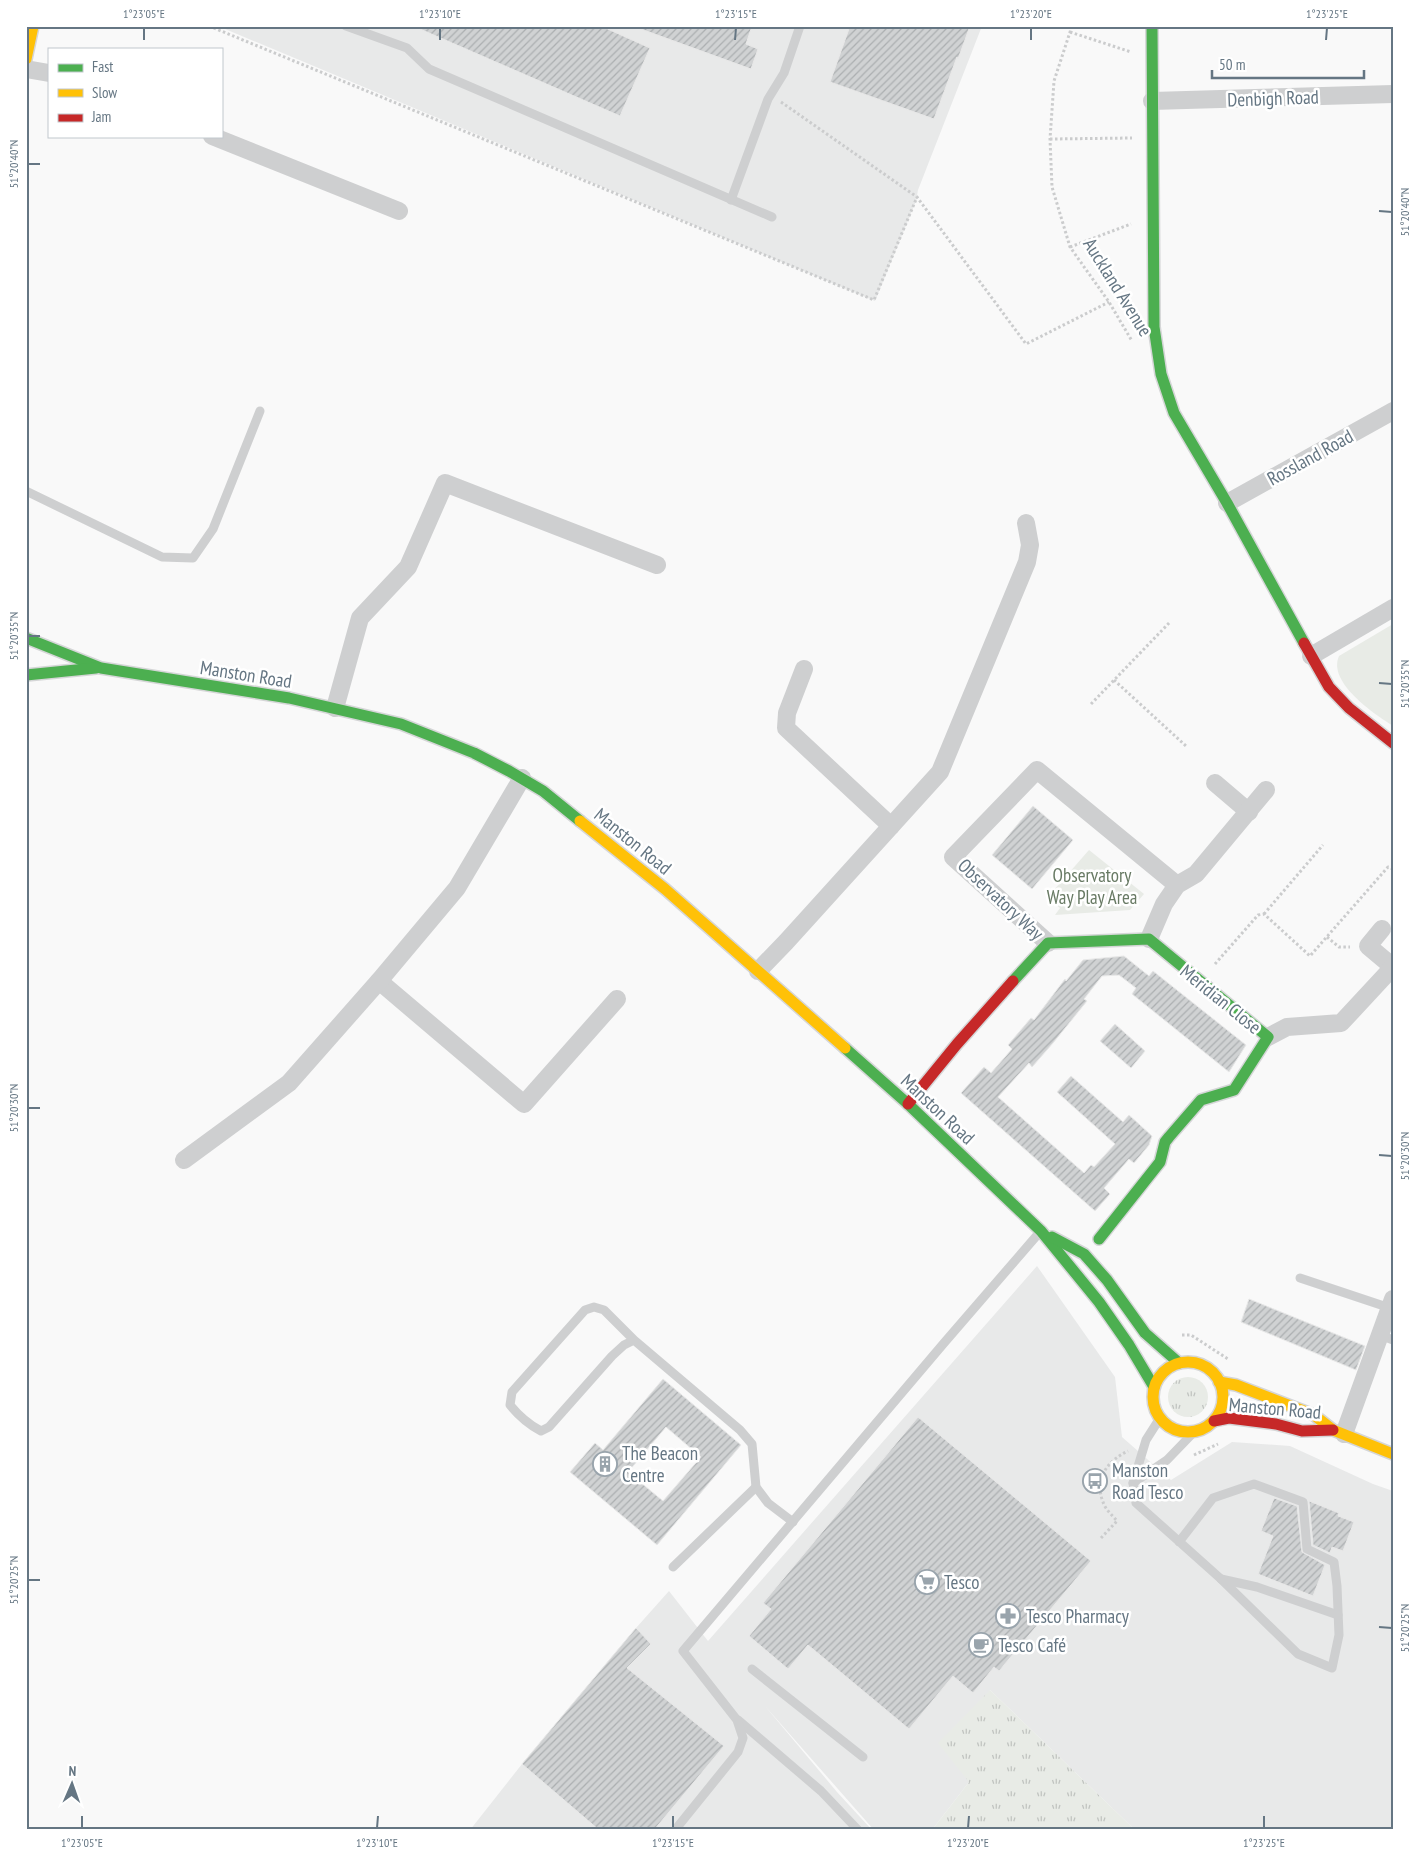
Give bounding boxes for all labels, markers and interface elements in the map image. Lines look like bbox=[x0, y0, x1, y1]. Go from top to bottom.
text: 1°23'05"E bbox=[123, 6, 165, 21]
text: 1°23'10"E bbox=[419, 6, 461, 21]
text: 1°23'15"E bbox=[715, 6, 757, 21]
text: 1°23'20"E bbox=[1010, 6, 1052, 21]
text: 1°23'25"E bbox=[1306, 6, 1348, 21]
legend bbox=[48, 48, 222, 138]
scale bar bbox=[1212, 48, 1364, 80]
text: 50 m bbox=[1219, 55, 1245, 74]
text: Fast bbox=[92, 57, 113, 76]
text: Slow bbox=[92, 83, 117, 102]
street label: Denbigh Road bbox=[1227, 84, 1319, 112]
text: Jam bbox=[91, 107, 111, 126]
text: 51°20'40"N bbox=[6, 140, 21, 188]
text: 51°20'40"N bbox=[1397, 188, 1412, 236]
street label: Auckland Avenue bbox=[1078, 233, 1158, 341]
street label: Rossland Road bbox=[1263, 424, 1357, 490]
text: 51°20'35"N bbox=[6, 612, 21, 660]
street label: Manston Road bbox=[198, 655, 294, 693]
text: 51°20'35"N bbox=[1397, 660, 1412, 708]
street label: Manston Road bbox=[589, 803, 677, 879]
street label: Observatory Way bbox=[953, 853, 1050, 945]
park label: Observatory Way Play Area bbox=[1047, 863, 1137, 909]
street label: Meridian Close bbox=[1176, 959, 1266, 1039]
street label: Manston Road bbox=[896, 1069, 980, 1149]
text: 51°20'30"N bbox=[6, 1084, 21, 1132]
text: 51°20'30"N bbox=[1397, 1132, 1412, 1180]
street label: Manston Road bbox=[1228, 1392, 1322, 1424]
place label: The Beacon Centre bbox=[622, 1441, 698, 1487]
building icon: The Beacon Centre bbox=[592, 1451, 618, 1477]
place label: Manston Road Tesco bbox=[1112, 1458, 1183, 1504]
bus stop icon: Manston Road Tesco bbox=[1082, 1468, 1108, 1494]
text: 51°20'25"N bbox=[6, 1556, 21, 1604]
supermarket icon: Tesco bbox=[914, 1569, 940, 1595]
place label: Tesco bbox=[944, 1570, 979, 1594]
pharmacy icon: Tesco Pharmacy bbox=[995, 1603, 1021, 1629]
place label: Tesco Pharmacy bbox=[1026, 1604, 1130, 1628]
text: 51°20'25"N bbox=[1397, 1604, 1412, 1652]
cafe icon: Tesco Café bbox=[968, 1632, 994, 1658]
place label: Tesco Café bbox=[998, 1633, 1066, 1657]
north arrow bbox=[48, 1758, 98, 1808]
text: N bbox=[68, 1762, 77, 1780]
text: 1°23'05"E bbox=[61, 1835, 103, 1850]
text: 1°23'10"E bbox=[356, 1835, 398, 1850]
text: 1°23'15"E bbox=[652, 1835, 694, 1850]
text: 1°23'20"E bbox=[947, 1835, 989, 1850]
text: 1°23'25"E bbox=[1243, 1835, 1285, 1850]

